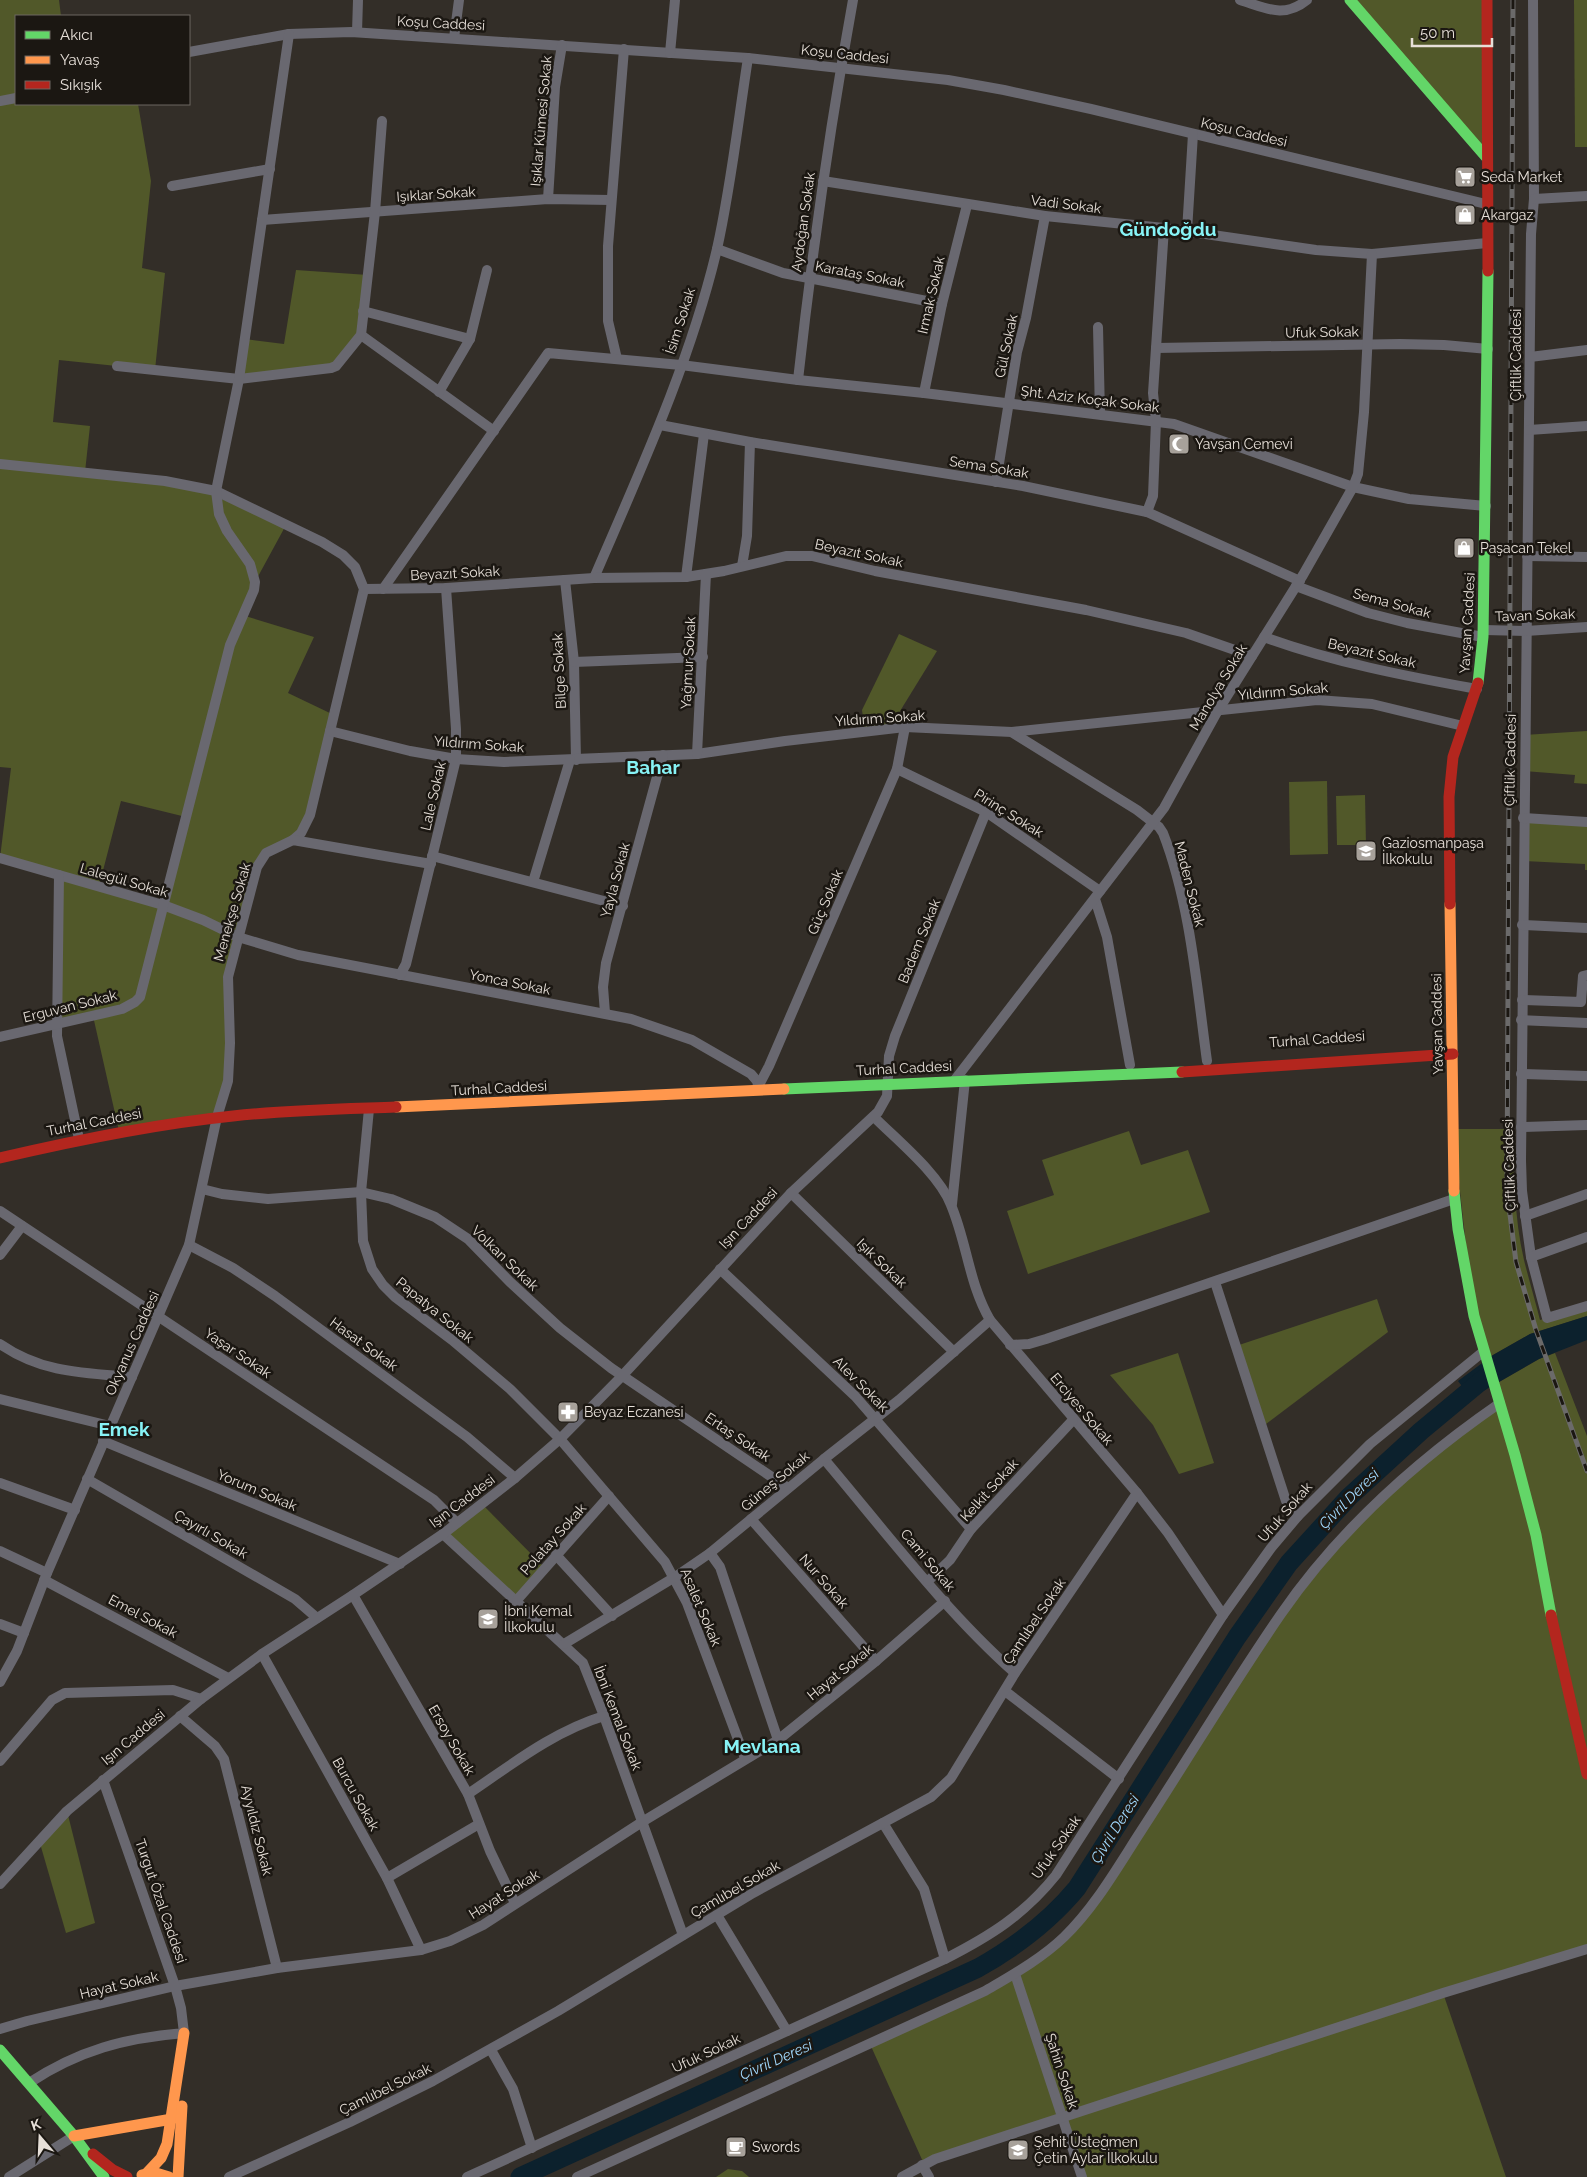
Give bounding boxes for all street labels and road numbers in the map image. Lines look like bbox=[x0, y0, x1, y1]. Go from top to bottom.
street label: Koşu Caddesi bbox=[397, 13, 485, 33]
street label: Koşu Caddesi bbox=[800, 41, 890, 67]
street label: Işıklar Kümesi Sokak bbox=[527, 54, 555, 187]
street label: Koşu Caddesi bbox=[1199, 114, 1289, 150]
street label: Aydoğan Sokak bbox=[788, 170, 818, 273]
street label: Işıklar Sokak bbox=[396, 183, 477, 205]
street label: Vadi Sokak bbox=[1030, 192, 1103, 216]
street label: Irmak Sokak bbox=[914, 254, 948, 335]
street label: Karataş Sokak bbox=[814, 257, 907, 291]
street label: İsim Sokak bbox=[660, 285, 698, 356]
street label: Çiftlik Caddesi bbox=[1508, 309, 1524, 401]
street label: Gül Sokak bbox=[991, 312, 1021, 379]
street label: Ufuk Sokak bbox=[1285, 323, 1360, 341]
street label: Şht. Aziz Koçak Sokak bbox=[1020, 383, 1161, 416]
street label: Sema Sokak bbox=[948, 453, 1030, 481]
street label: Beyazıt Sokak bbox=[813, 536, 905, 570]
street label: Beyazıt Sokak bbox=[410, 563, 501, 583]
street label: Yavşan Caddesi bbox=[1456, 572, 1478, 674]
street label: Sema Sokak bbox=[1351, 585, 1433, 621]
street label: Tavan Sokak bbox=[1495, 606, 1576, 624]
street label: Yağmur Sokak bbox=[678, 616, 698, 710]
street label: Bilge Sokak bbox=[549, 632, 569, 709]
street label: Beyazıt Sokak bbox=[1326, 635, 1418, 671]
street label: Manolya Sokak bbox=[1186, 640, 1250, 733]
street label: Yıldırım Sokak bbox=[1237, 679, 1329, 703]
street label: Yıldırım Sokak bbox=[834, 707, 926, 729]
street label: Çiftlik Caddesi bbox=[1501, 714, 1519, 806]
street label: Yıldırım Sokak bbox=[433, 733, 525, 755]
street label: Lale Sokak bbox=[417, 759, 449, 832]
street label: Pirinç Sokak bbox=[972, 785, 1047, 841]
street label: Maden Sokak bbox=[1172, 839, 1209, 929]
street label: Yayla Sokak bbox=[597, 840, 633, 919]
street label: Lalegül Sokak bbox=[78, 860, 171, 900]
street label: Menekşe Sokak bbox=[210, 860, 254, 963]
street label: Güç Sokak bbox=[804, 867, 846, 937]
street label: Badem Sokak bbox=[895, 896, 943, 986]
street label: Yonca Sokak bbox=[468, 966, 553, 998]
street label: Yavşan Caddesi bbox=[1428, 973, 1446, 1075]
street label: Erguvan Sokak bbox=[21, 986, 119, 1025]
street label: Turhal Caddesi bbox=[1269, 1028, 1365, 1050]
street label: Turhal Caddesi bbox=[856, 1057, 952, 1079]
street label: Turhal Caddesi bbox=[451, 1077, 547, 1099]
street label: Turhal Caddesi bbox=[45, 1105, 143, 1139]
street label: Çiftlik Caddesi bbox=[1499, 1118, 1519, 1212]
street label: Işın Caddesi bbox=[716, 1184, 780, 1252]
street label: Volkan Sokak bbox=[468, 1222, 542, 1294]
street label: Işık Sokak bbox=[854, 1235, 911, 1291]
street label: Papatya Sokak bbox=[393, 1274, 477, 1346]
street label: Okyanus Caddesi bbox=[102, 1288, 162, 1398]
street label: Hasat Sokak bbox=[327, 1314, 401, 1374]
street label: Yaşar Sokak bbox=[201, 1325, 275, 1382]
street label: Alev Sokak bbox=[830, 1353, 892, 1415]
street label: Erciyes Sokak bbox=[1047, 1370, 1117, 1449]
street label: Ertaş Sokak bbox=[702, 1409, 774, 1465]
street label: Güneş Sokak bbox=[738, 1447, 813, 1514]
street label: Kelkit Sokak bbox=[957, 1455, 1022, 1525]
street label: Yorum Sokak bbox=[215, 1466, 300, 1514]
street label: Işın Caddesi bbox=[426, 1471, 498, 1531]
street label: Ufuk Sokak bbox=[1255, 1479, 1316, 1545]
street label: Polatay Sokak bbox=[517, 1500, 590, 1578]
street label: Çayırlı Sokak bbox=[171, 1507, 251, 1562]
street label: Cami Sokak bbox=[897, 1526, 959, 1595]
street label: Nur Sokak bbox=[796, 1551, 852, 1612]
street label: Asalet Sokak bbox=[677, 1566, 725, 1649]
street label: Çamlıbel Sokak bbox=[999, 1575, 1069, 1667]
street label: Emel Sokak bbox=[106, 1591, 181, 1641]
street label: Hayat Sokak bbox=[804, 1640, 877, 1703]
street label: İbni Kemal Sokak bbox=[591, 1663, 647, 1773]
street label: Ersoy Sokak bbox=[426, 1702, 479, 1778]
street label: Işın Caddesi bbox=[98, 1706, 168, 1768]
street label: Burcu Sokak bbox=[329, 1755, 383, 1834]
street label: Ayyıldız Sokak bbox=[238, 1783, 276, 1877]
street label: Ufuk Sokak bbox=[1028, 1812, 1084, 1882]
street label: Turgut Özal Caddesi bbox=[132, 1836, 192, 1965]
street label: Çamlıbel Sokak bbox=[688, 1857, 783, 1921]
street label: Hayat Sokak bbox=[466, 1866, 543, 1922]
street label: Hayat Sokak bbox=[78, 1968, 160, 2002]
street label: Ufuk Sokak bbox=[669, 2030, 743, 2076]
street label: Şahin Sokak bbox=[1042, 2031, 1082, 2111]
street label: Çamlıbel Sokak bbox=[337, 2060, 434, 2118]

